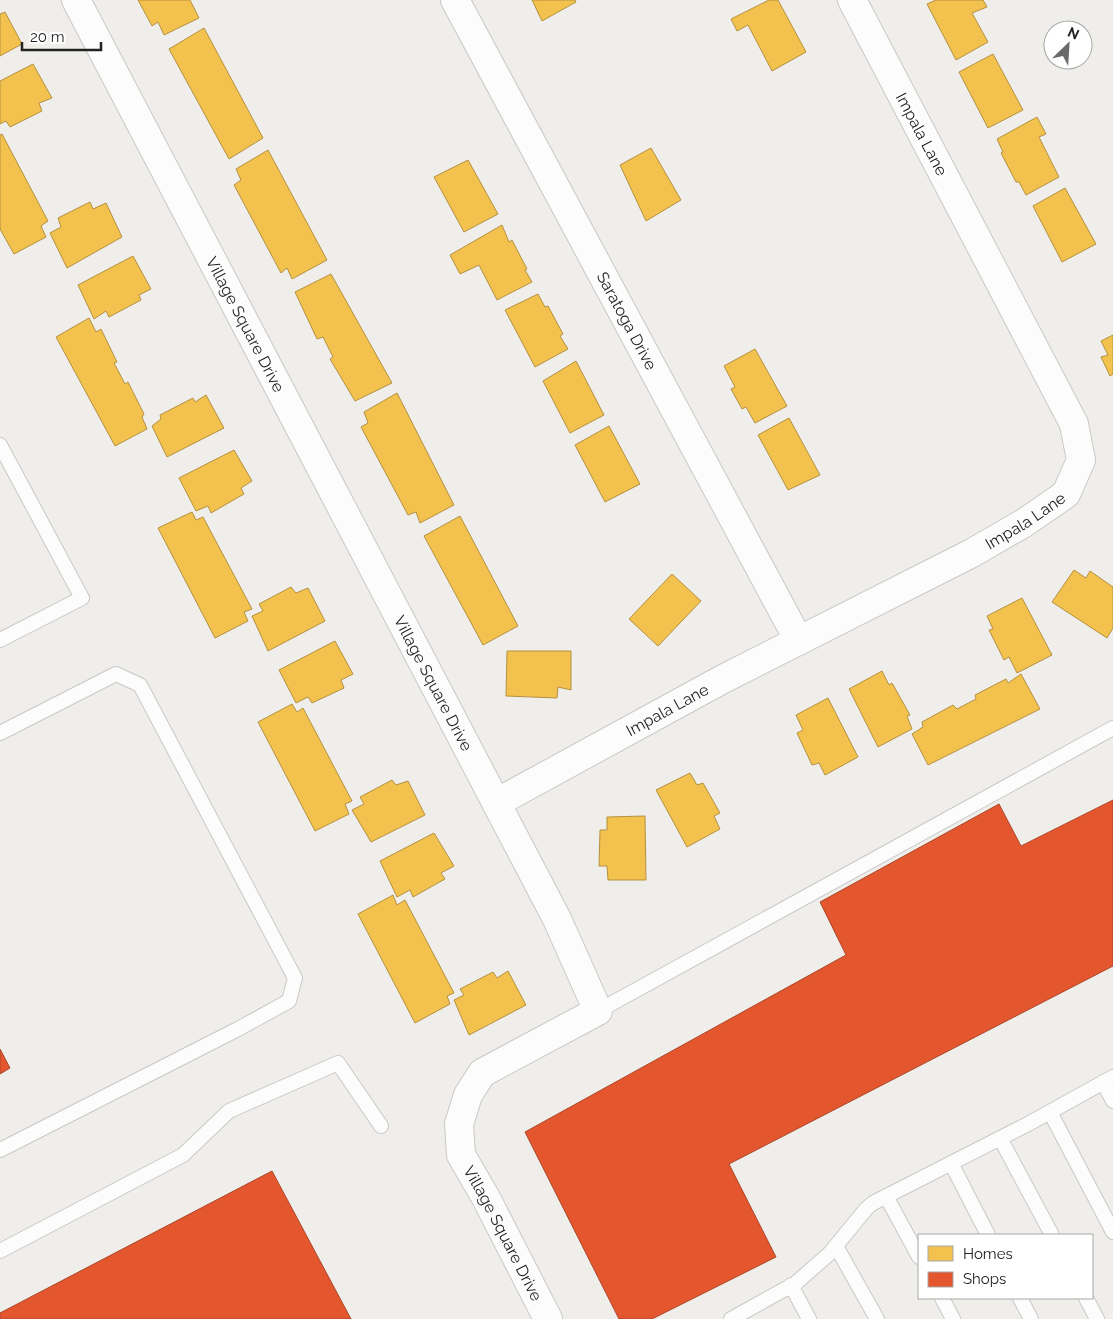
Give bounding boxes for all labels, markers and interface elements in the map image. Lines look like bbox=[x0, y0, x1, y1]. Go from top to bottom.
scale bar bbox=[22, 20, 101, 52]
north arrow bbox=[1043, 20, 1093, 70]
text: N bbox=[1065, 24, 1082, 43]
text: 20 m bbox=[30, 28, 65, 46]
street label: Impala Lane bbox=[892, 90, 951, 179]
street label: Village Square Drive bbox=[202, 254, 289, 395]
street label: Saratoga Drive bbox=[593, 269, 661, 373]
street label: Impala Lane bbox=[982, 488, 1069, 553]
street label: Village Square Drive bbox=[390, 612, 476, 754]
street label: Impala Lane bbox=[623, 680, 712, 740]
street label: Village Square Drive bbox=[459, 1162, 546, 1304]
legend bbox=[918, 1234, 1093, 1299]
text: Homes bbox=[963, 1245, 1013, 1263]
text: Shops bbox=[963, 1270, 1006, 1288]

